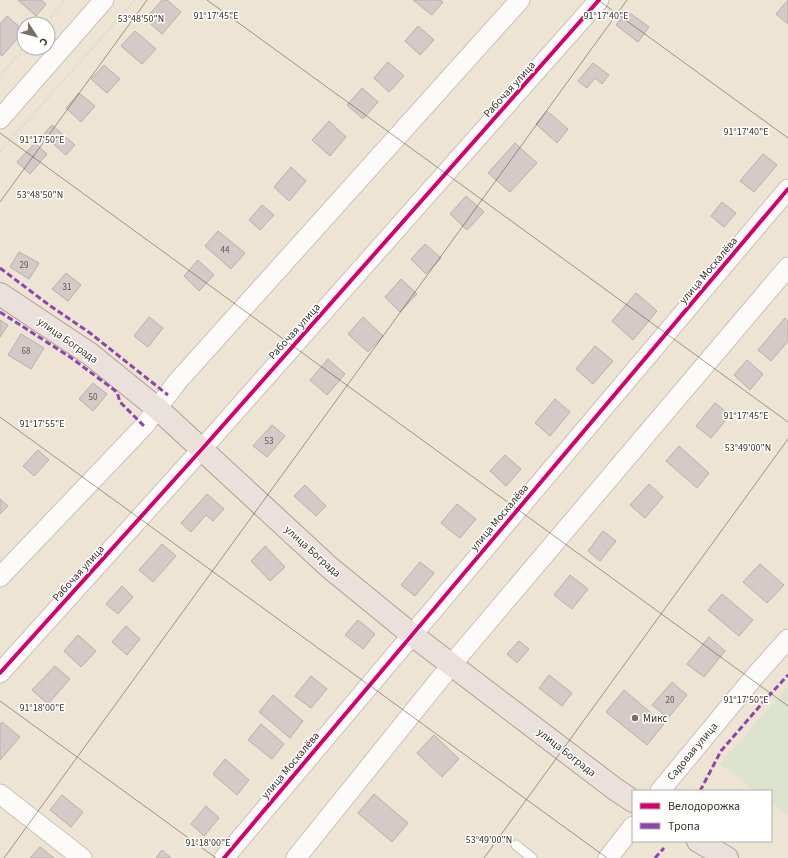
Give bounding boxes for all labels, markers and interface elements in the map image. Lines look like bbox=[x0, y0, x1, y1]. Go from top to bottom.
text: 91°17'45"E bbox=[193, 9, 239, 23]
text: 91°17'40"E bbox=[583, 9, 629, 23]
text: 53°48'50"N bbox=[118, 12, 164, 26]
north arrow bbox=[16, 16, 56, 56]
text: С bbox=[35, 35, 52, 49]
street label: Рабочая улица bbox=[480, 58, 539, 121]
text: 91°17'40"E bbox=[723, 125, 769, 139]
text: 91°17'50"E bbox=[19, 133, 65, 147]
text: 53°48'50"N bbox=[17, 188, 63, 202]
street label: улица Москалёва bbox=[676, 234, 741, 307]
house number: 44 bbox=[221, 244, 230, 257]
house number: 29 bbox=[20, 259, 29, 272]
house number: 31 bbox=[63, 281, 71, 294]
street label: Рабочая улица bbox=[265, 300, 324, 363]
street label: улица Бограда bbox=[34, 314, 101, 367]
house number: 68 bbox=[22, 345, 31, 358]
house number: 50 bbox=[89, 391, 98, 404]
text: 91°17'45"E bbox=[723, 409, 769, 423]
text: 91°17'55"E bbox=[19, 417, 65, 431]
house number: 53 bbox=[265, 435, 274, 448]
text: 53°49'00"N bbox=[725, 441, 771, 455]
street label: улица Москалёва bbox=[467, 481, 532, 554]
street label: улица Бограда bbox=[281, 522, 344, 581]
street label: Рабочая улица bbox=[49, 542, 108, 605]
text: 91°17'50"E bbox=[723, 693, 769, 707]
house number: 20 bbox=[666, 694, 675, 707]
text: 91°18'00"E bbox=[19, 701, 65, 715]
place label: Микс bbox=[643, 711, 667, 726]
marker: Микс bbox=[630, 713, 640, 723]
street label: Садовая улица bbox=[664, 719, 721, 784]
street label: улица Бограда bbox=[534, 725, 599, 780]
street label: улица Москалёва bbox=[258, 729, 323, 802]
legend bbox=[632, 790, 772, 842]
text: Велодорожка bbox=[668, 798, 740, 815]
text: Тропа bbox=[668, 818, 700, 835]
text: 53°49'00"N bbox=[466, 833, 512, 847]
text: 91°18'00"E bbox=[185, 836, 231, 850]

